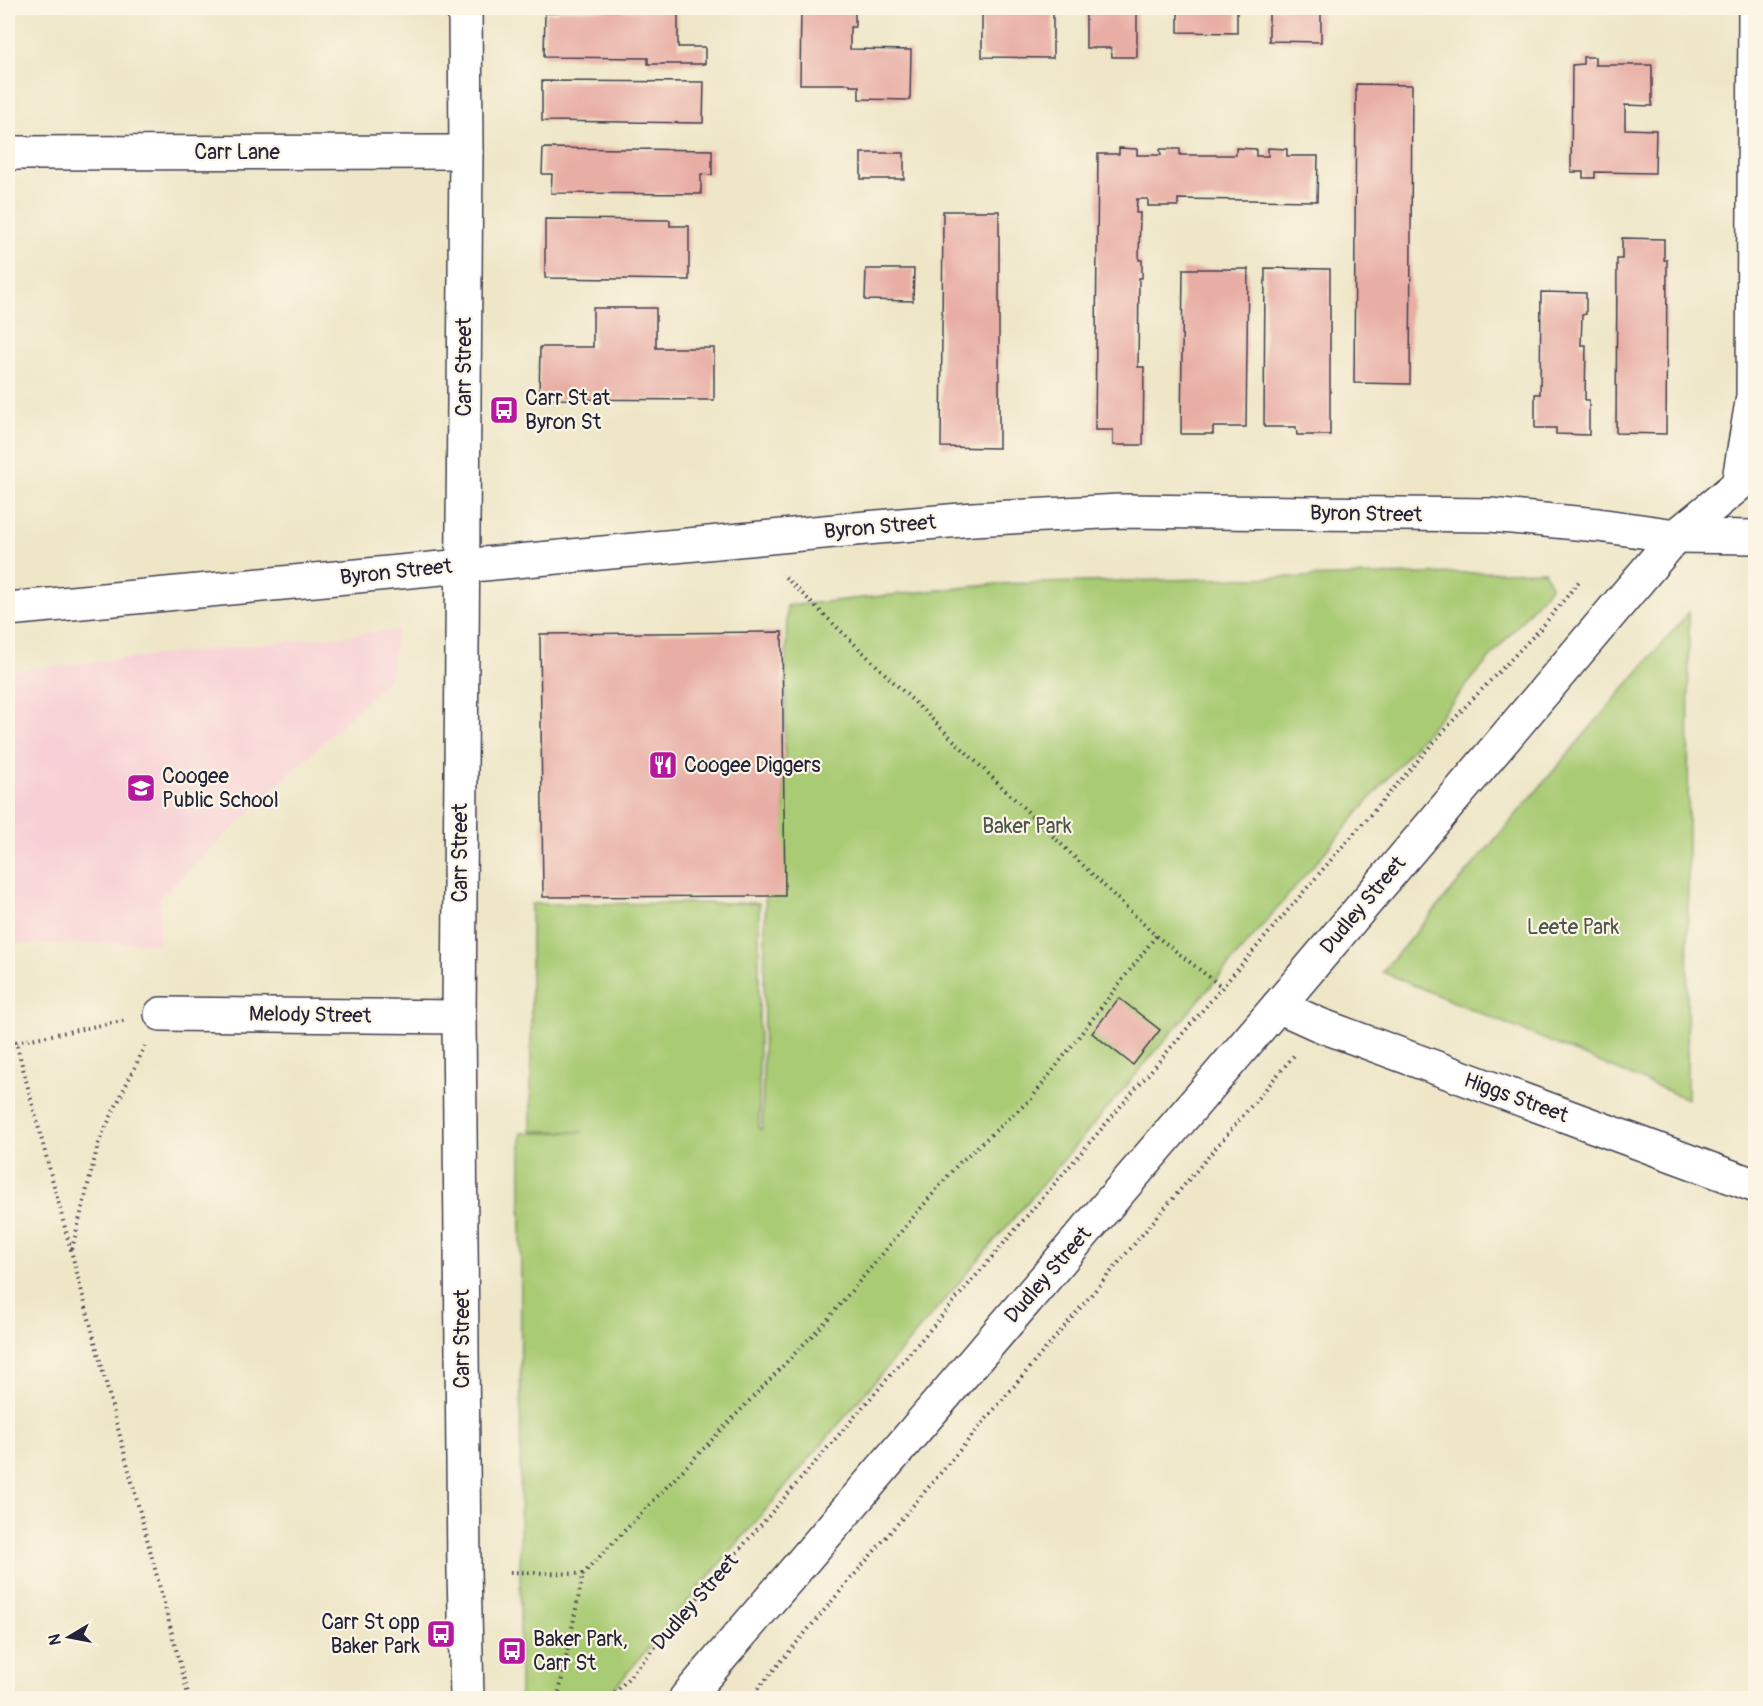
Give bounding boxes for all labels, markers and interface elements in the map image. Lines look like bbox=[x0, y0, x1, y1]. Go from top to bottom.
street label: Carr Lane bbox=[194, 139, 280, 166]
street label: Carr Street bbox=[451, 317, 478, 417]
place label: Carr St at Byron St bbox=[525, 385, 611, 436]
bus stop icon: Carr St at Byron St bbox=[488, 394, 520, 426]
street label: Byron Street bbox=[1310, 500, 1423, 528]
street label: Byron Street bbox=[823, 509, 938, 545]
street label: Byron Street bbox=[339, 553, 454, 591]
restaurant icon: Coogee Diggers bbox=[647, 749, 679, 781]
place label: Coogee Diggers bbox=[684, 752, 821, 779]
place label: Coogee Public School bbox=[162, 763, 279, 814]
school or university icon: Coogee Public School bbox=[125, 772, 157, 804]
street label: Carr Street bbox=[447, 803, 474, 903]
park label: Baker Park bbox=[982, 813, 1072, 840]
street label: Dudley Street bbox=[1314, 850, 1412, 959]
park label: Leete Park bbox=[1527, 914, 1620, 941]
street label: Melody Street bbox=[249, 1000, 372, 1030]
street label: Higgs Street bbox=[1460, 1067, 1572, 1130]
street label: Dudley Street bbox=[999, 1221, 1098, 1329]
street label: Carr Street bbox=[449, 1289, 476, 1389]
street label: Dudley Street bbox=[646, 1548, 745, 1656]
north arrow bbox=[39, 1607, 99, 1667]
place label: Carr St opp Baker Park bbox=[321, 1609, 420, 1660]
bus stop icon: Carr St opp Baker Park bbox=[425, 1618, 457, 1650]
place label: Baker Park, Carr St bbox=[533, 1626, 628, 1677]
text: N bbox=[44, 1632, 66, 1646]
bus stop icon: Baker Park, Carr St bbox=[496, 1635, 528, 1667]

